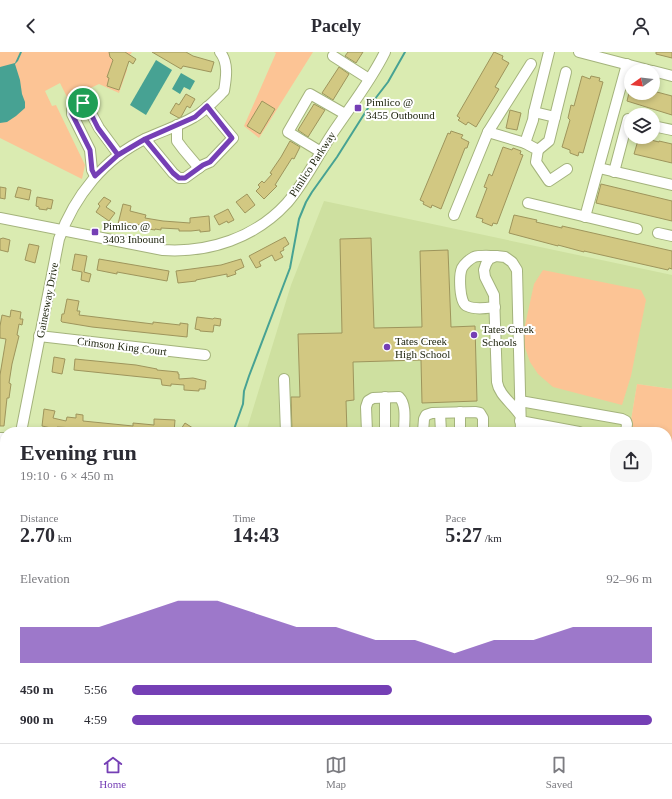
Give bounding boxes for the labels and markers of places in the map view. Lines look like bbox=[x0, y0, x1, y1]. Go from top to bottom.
pin bbox=[66, 86, 100, 120]
place label: Pimlico @ 3455 Outbound bbox=[366, 96, 435, 121]
marker: Pimlico @ 3455 Outbound bbox=[353, 103, 363, 113]
place label: Pimlico @ 3403 Inbound bbox=[103, 220, 165, 245]
marker: Pimlico @ 3403 Inbound bbox=[90, 227, 100, 237]
place label: Tates Creek Schools bbox=[482, 323, 535, 348]
marker: Tates Creek Schools bbox=[469, 330, 479, 340]
place label: Tates Creek High School bbox=[395, 335, 450, 360]
marker: Tates Creek High School bbox=[382, 342, 392, 352]

